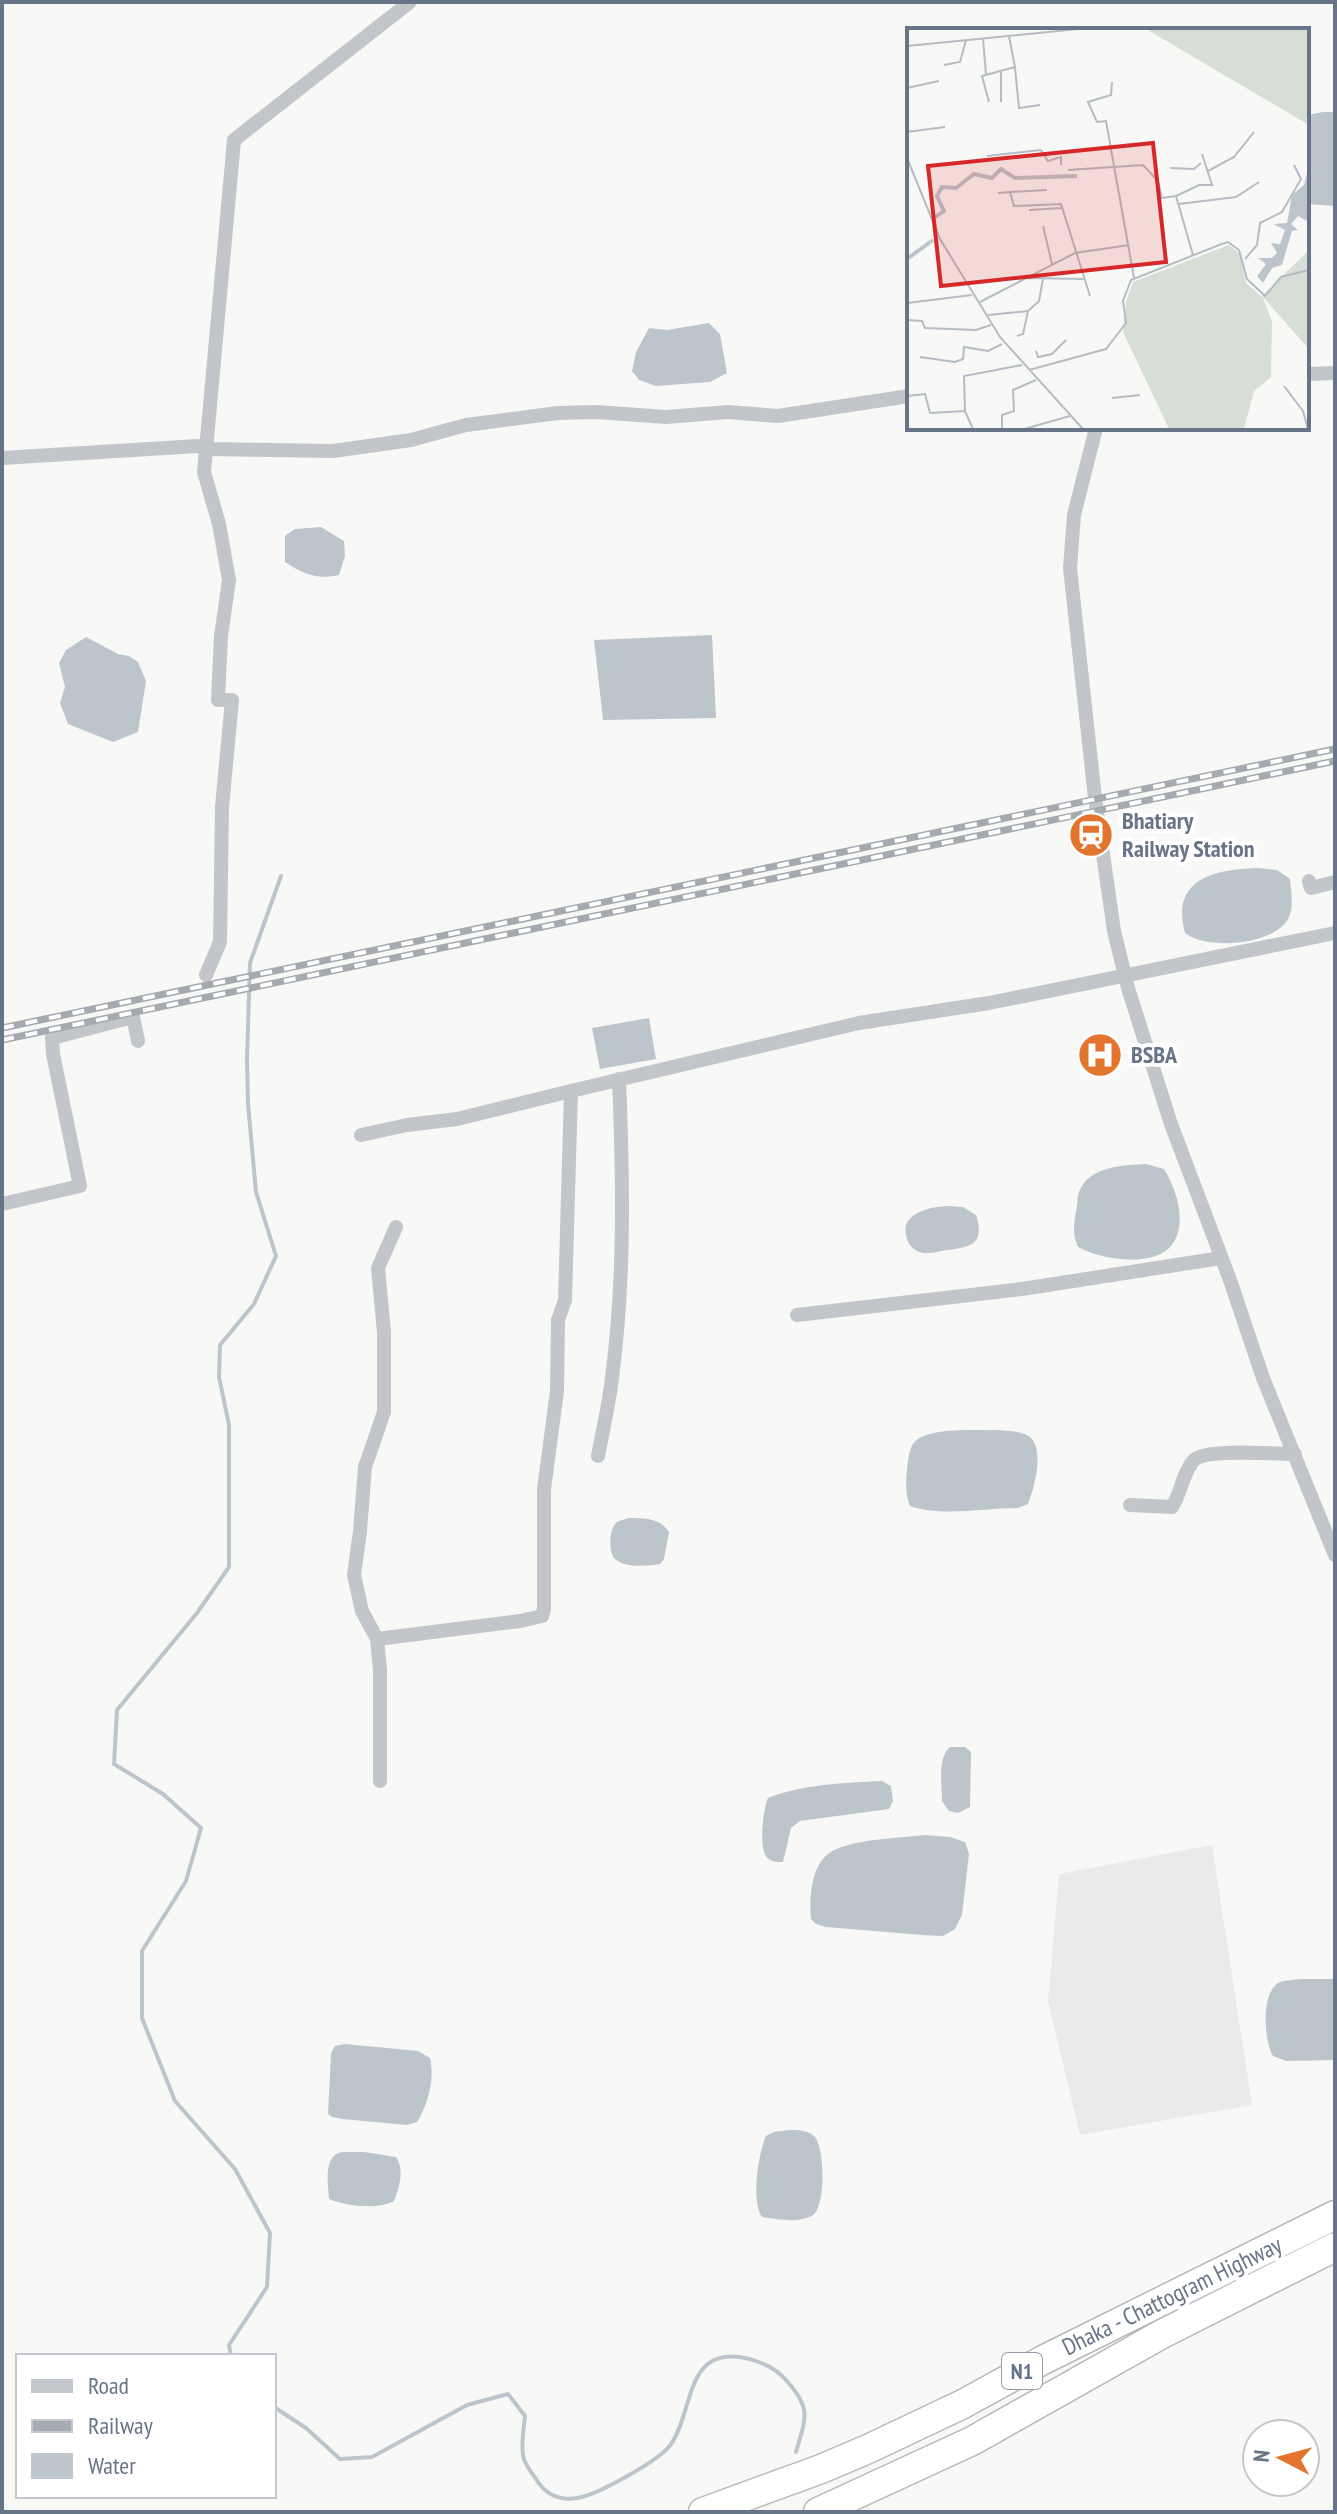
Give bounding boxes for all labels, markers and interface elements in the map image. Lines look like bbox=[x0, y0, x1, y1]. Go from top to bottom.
inset map bbox=[907, 28, 1309, 430]
place label: Bhatiary Railway Station bbox=[1122, 805, 1255, 864]
station icon: Bhatiary Railway Station bbox=[1067, 811, 1115, 859]
hospital icon: BSBA bbox=[1076, 1031, 1124, 1079]
place label: BSBA bbox=[1131, 1039, 1178, 1070]
street label: Dhaka - Chattogram Highway bbox=[1057, 2229, 1287, 2362]
road number: N1 bbox=[1002, 2353, 1042, 2389]
legend bbox=[16, 2354, 276, 2498]
text: Road bbox=[88, 2370, 129, 2401]
text: Railway bbox=[88, 2410, 153, 2441]
north arrow bbox=[1241, 2418, 1321, 2498]
text: N bbox=[1247, 2449, 1276, 2463]
text: Water bbox=[88, 2450, 136, 2481]

